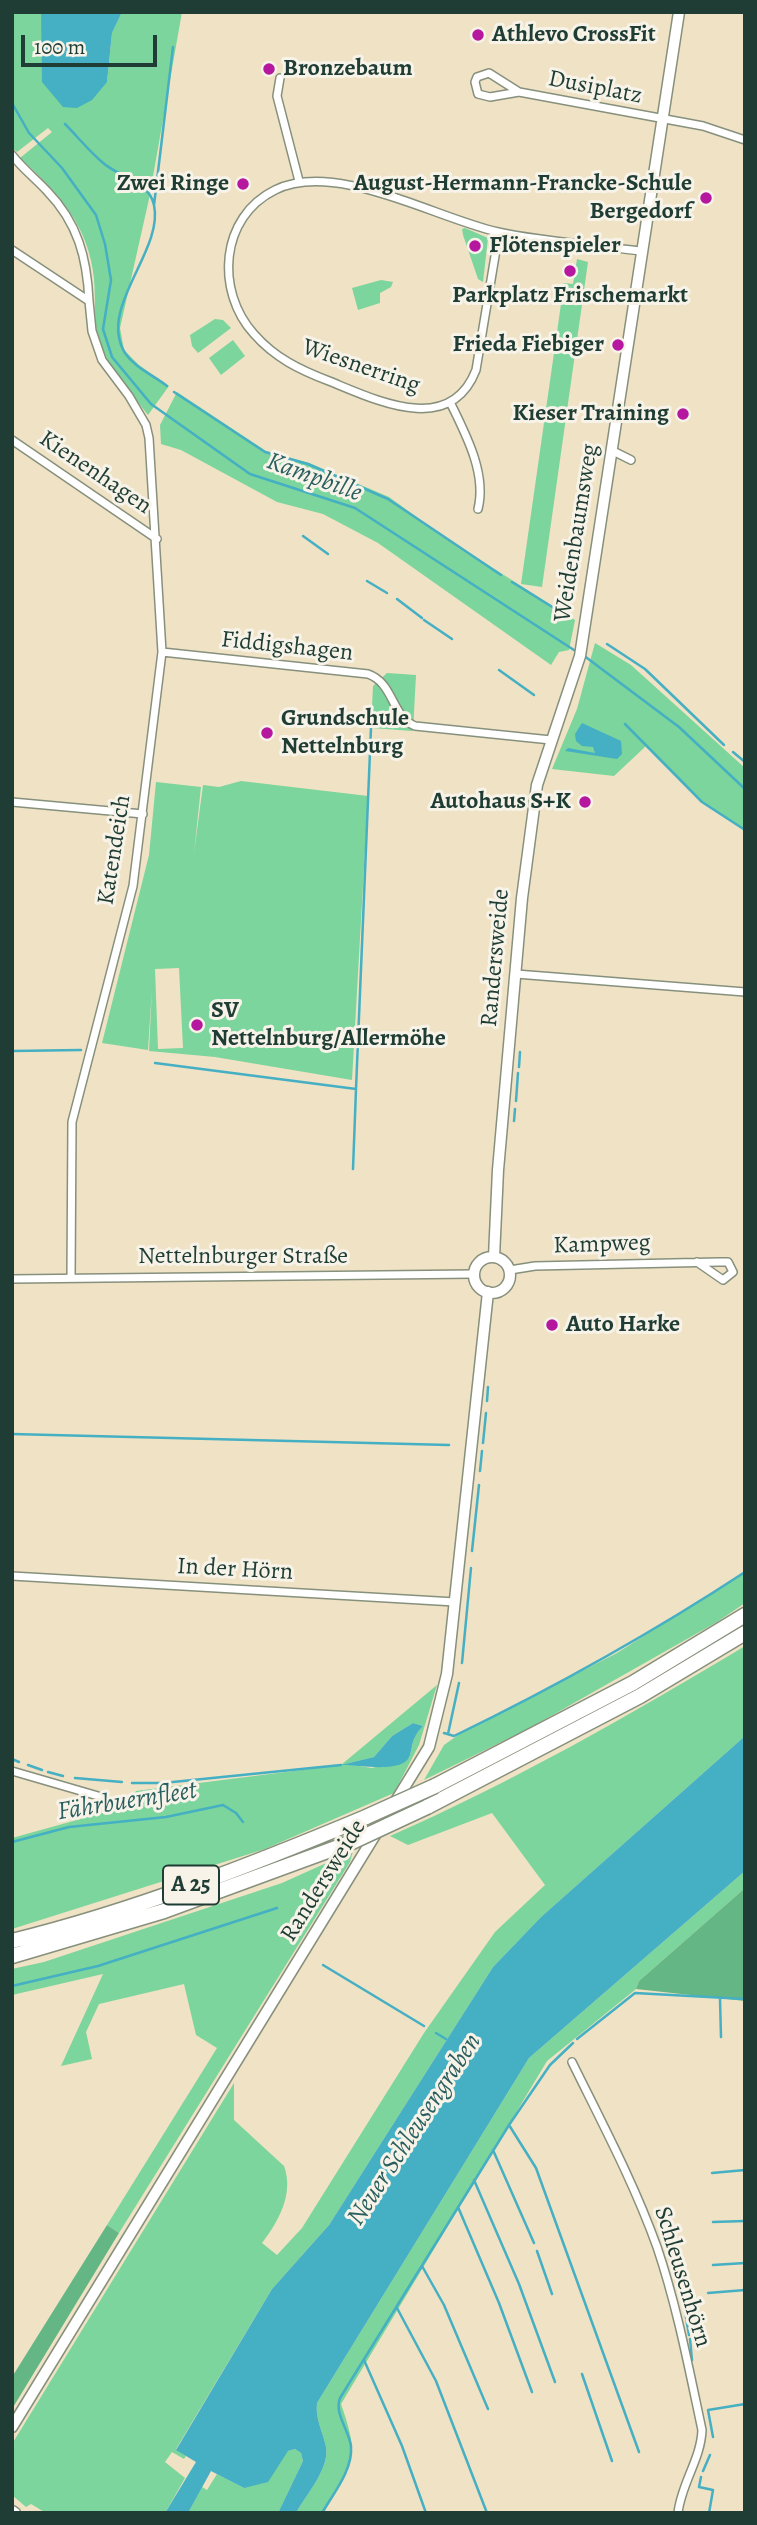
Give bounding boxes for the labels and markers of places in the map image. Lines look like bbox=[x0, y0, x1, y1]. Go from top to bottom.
place label: Athlevo CrossFit bbox=[492, 21, 656, 49]
marker: Athlevo CrossFit bbox=[470, 27, 486, 43]
place label: Bronzebaum bbox=[283, 55, 413, 83]
marker: Bronzebaum bbox=[261, 61, 277, 77]
place label: Zwei Ringe bbox=[117, 170, 229, 198]
place label: August-Hermann-Francke-Schule Bergedorf bbox=[353, 170, 692, 226]
marker: Zwei Ringe bbox=[235, 176, 251, 192]
marker: August-Hermann-Francke-Schule Bergedorf bbox=[698, 190, 714, 206]
place label: Flötenspieler bbox=[489, 232, 621, 260]
marker: Flötenspieler bbox=[467, 238, 483, 254]
marker: Parkplatz Frischemarkt bbox=[562, 263, 578, 279]
place label: Parkplatz Frischemarkt bbox=[452, 282, 688, 310]
place label: Frieda Fiebiger bbox=[452, 331, 604, 359]
marker: Frieda Fiebiger bbox=[610, 337, 626, 353]
place label: Kieser Training bbox=[513, 400, 669, 428]
marker: Kieser Training bbox=[675, 406, 691, 422]
place label: Grundschule Nettelnburg bbox=[281, 705, 409, 761]
marker: Grundschule Nettelnburg bbox=[259, 725, 275, 741]
place label: Autohaus S+K bbox=[430, 788, 571, 816]
marker: Autohaus S+K bbox=[577, 794, 593, 810]
place label: SV Nettelnburg/Allermöhe bbox=[211, 997, 446, 1053]
marker: SV Nettelnburg/Allermöhe bbox=[189, 1017, 205, 1033]
place label: Auto Harke bbox=[566, 1311, 680, 1339]
marker: Auto Harke bbox=[544, 1317, 560, 1333]

